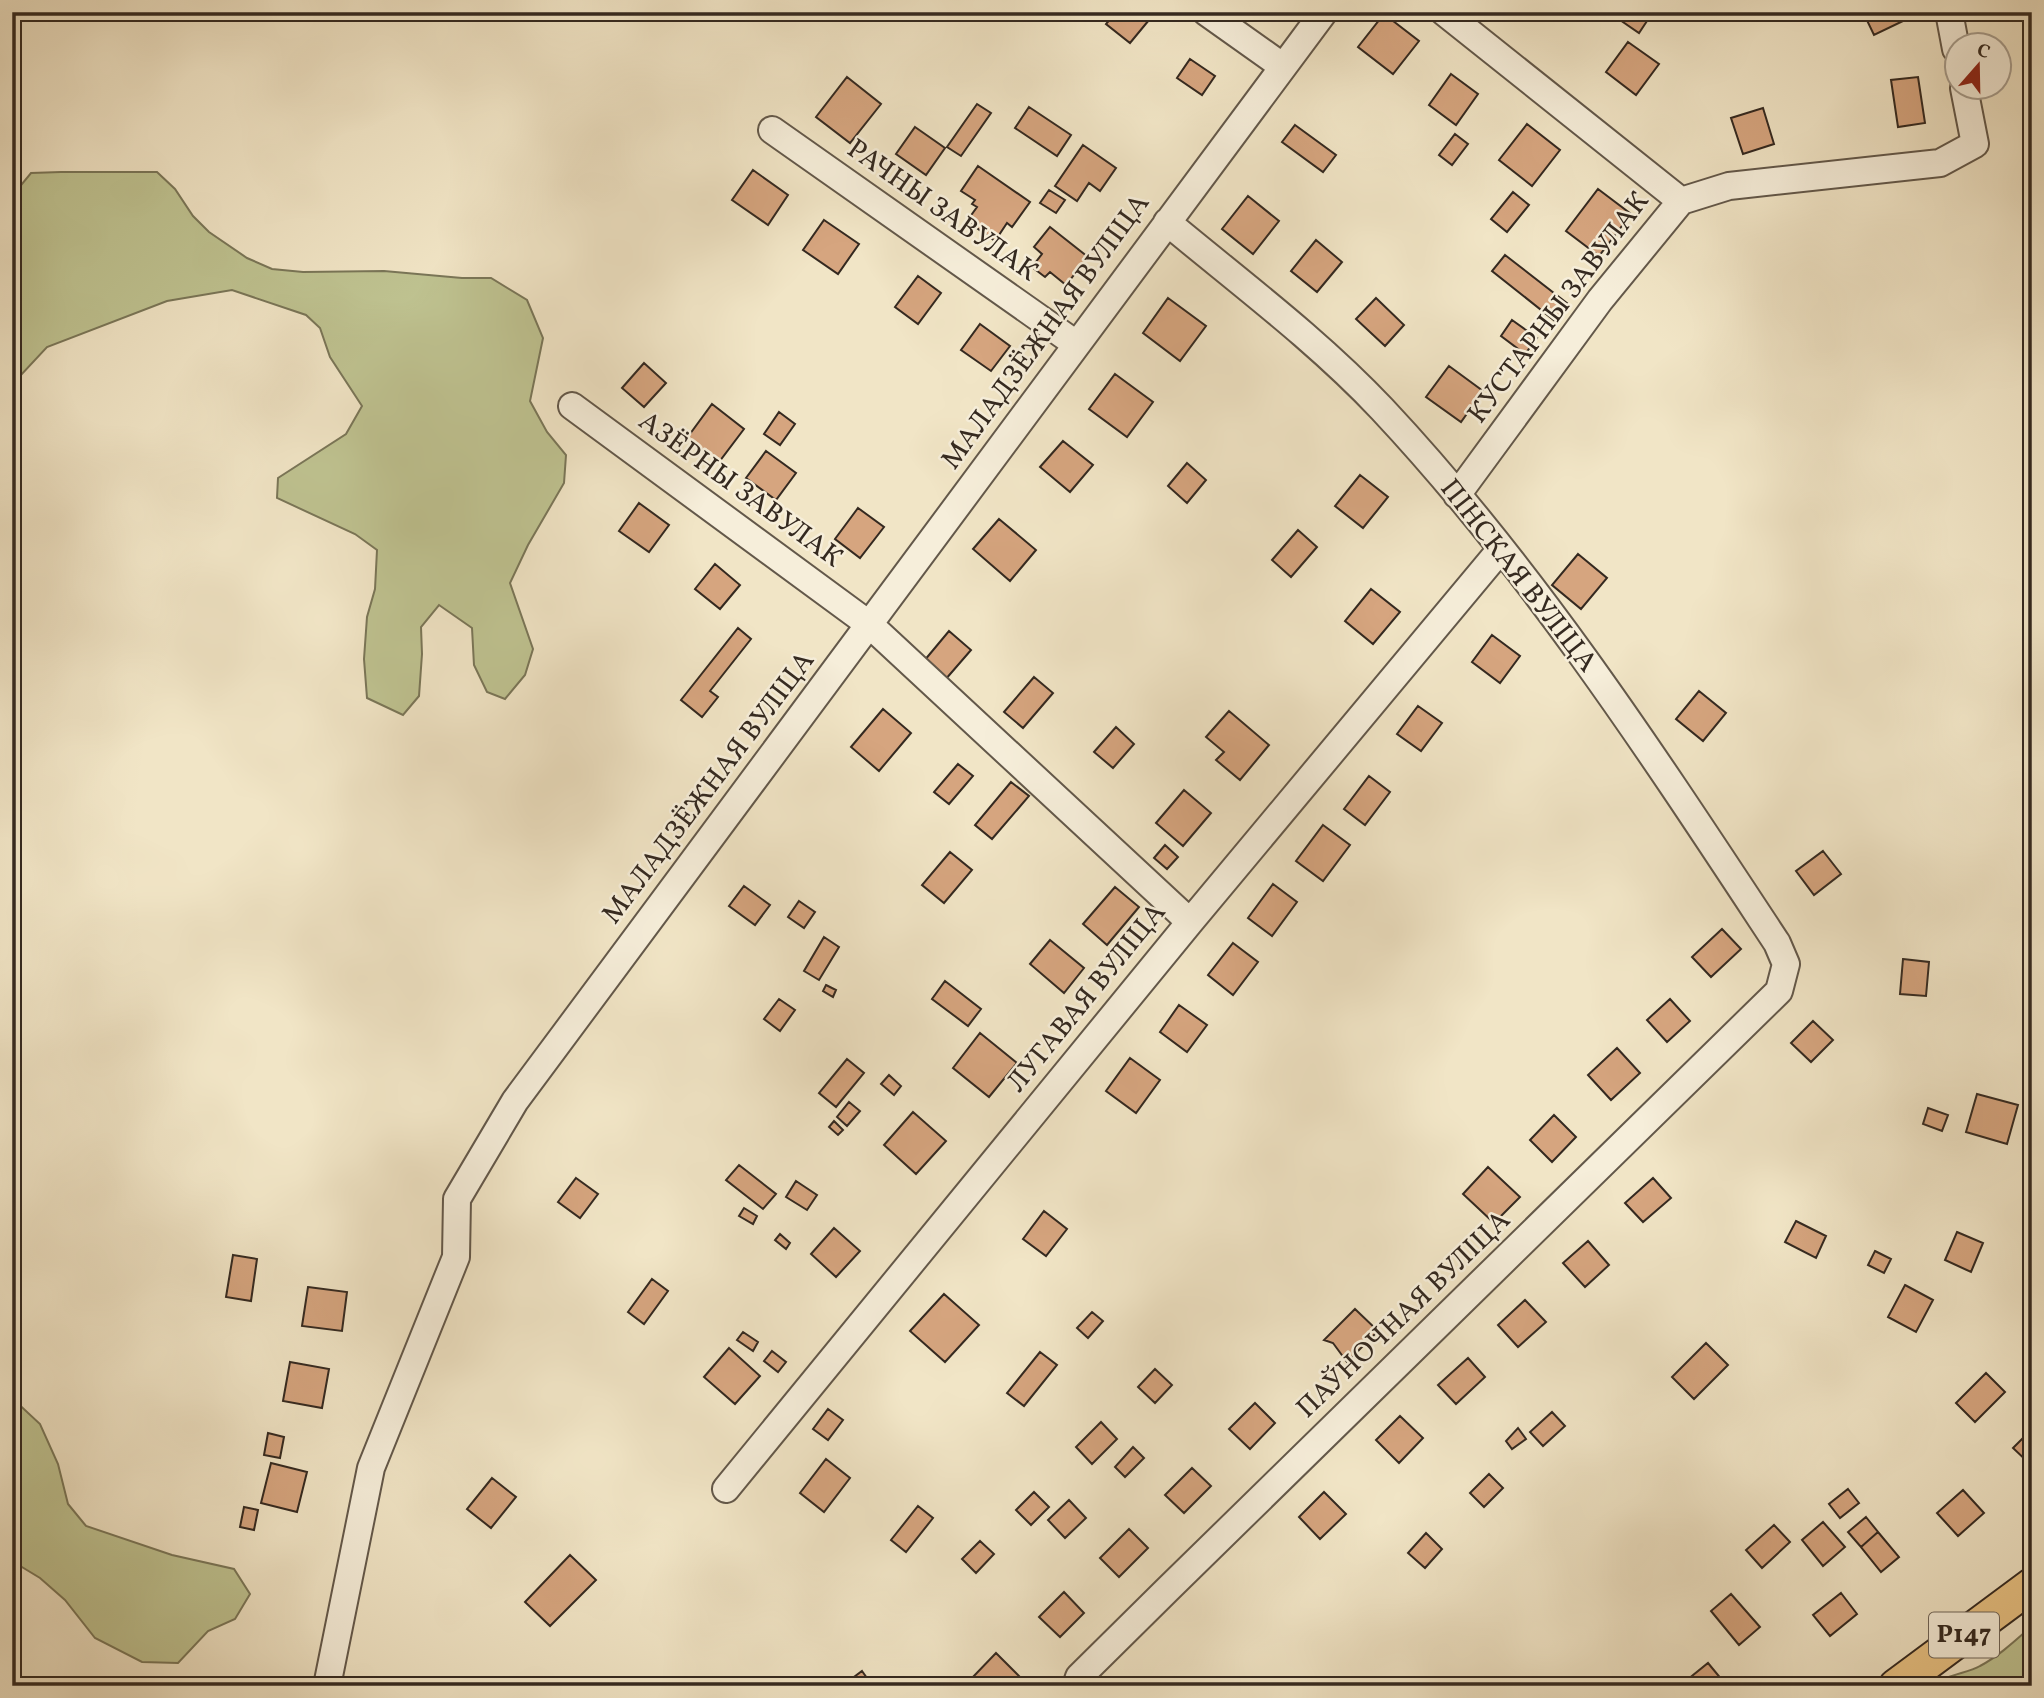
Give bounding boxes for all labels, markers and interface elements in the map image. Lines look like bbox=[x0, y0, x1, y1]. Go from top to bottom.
north arrow bbox=[1942, 32, 2012, 102]
text: С bbox=[1973, 38, 1993, 66]
street label: РАЧНЫ ЗАВУЛАК bbox=[839, 130, 1045, 292]
street label: КУСТАРНЫ ЗАВУЛАК bbox=[1459, 184, 1659, 432]
street label: МАЛАДЗЁЖНАЯ ВУЛІЦА bbox=[933, 186, 1160, 478]
street label: АЗЁРНЫ ЗАВУЛАК bbox=[630, 403, 850, 577]
street label: ПІНСКАЯ ВУЛІЦА bbox=[1430, 471, 1606, 681]
street label: МАЛАДЗЁЖНАЯ ВУЛІЦА bbox=[593, 643, 825, 932]
street label: ЛУГАВАЯ ВУЛІЦА bbox=[998, 895, 1176, 1101]
street label: ПАЎНОЧНАЯ ВУЛІЦА bbox=[1288, 1202, 1520, 1428]
road number: Р147 bbox=[1929, 1612, 1999, 1658]

